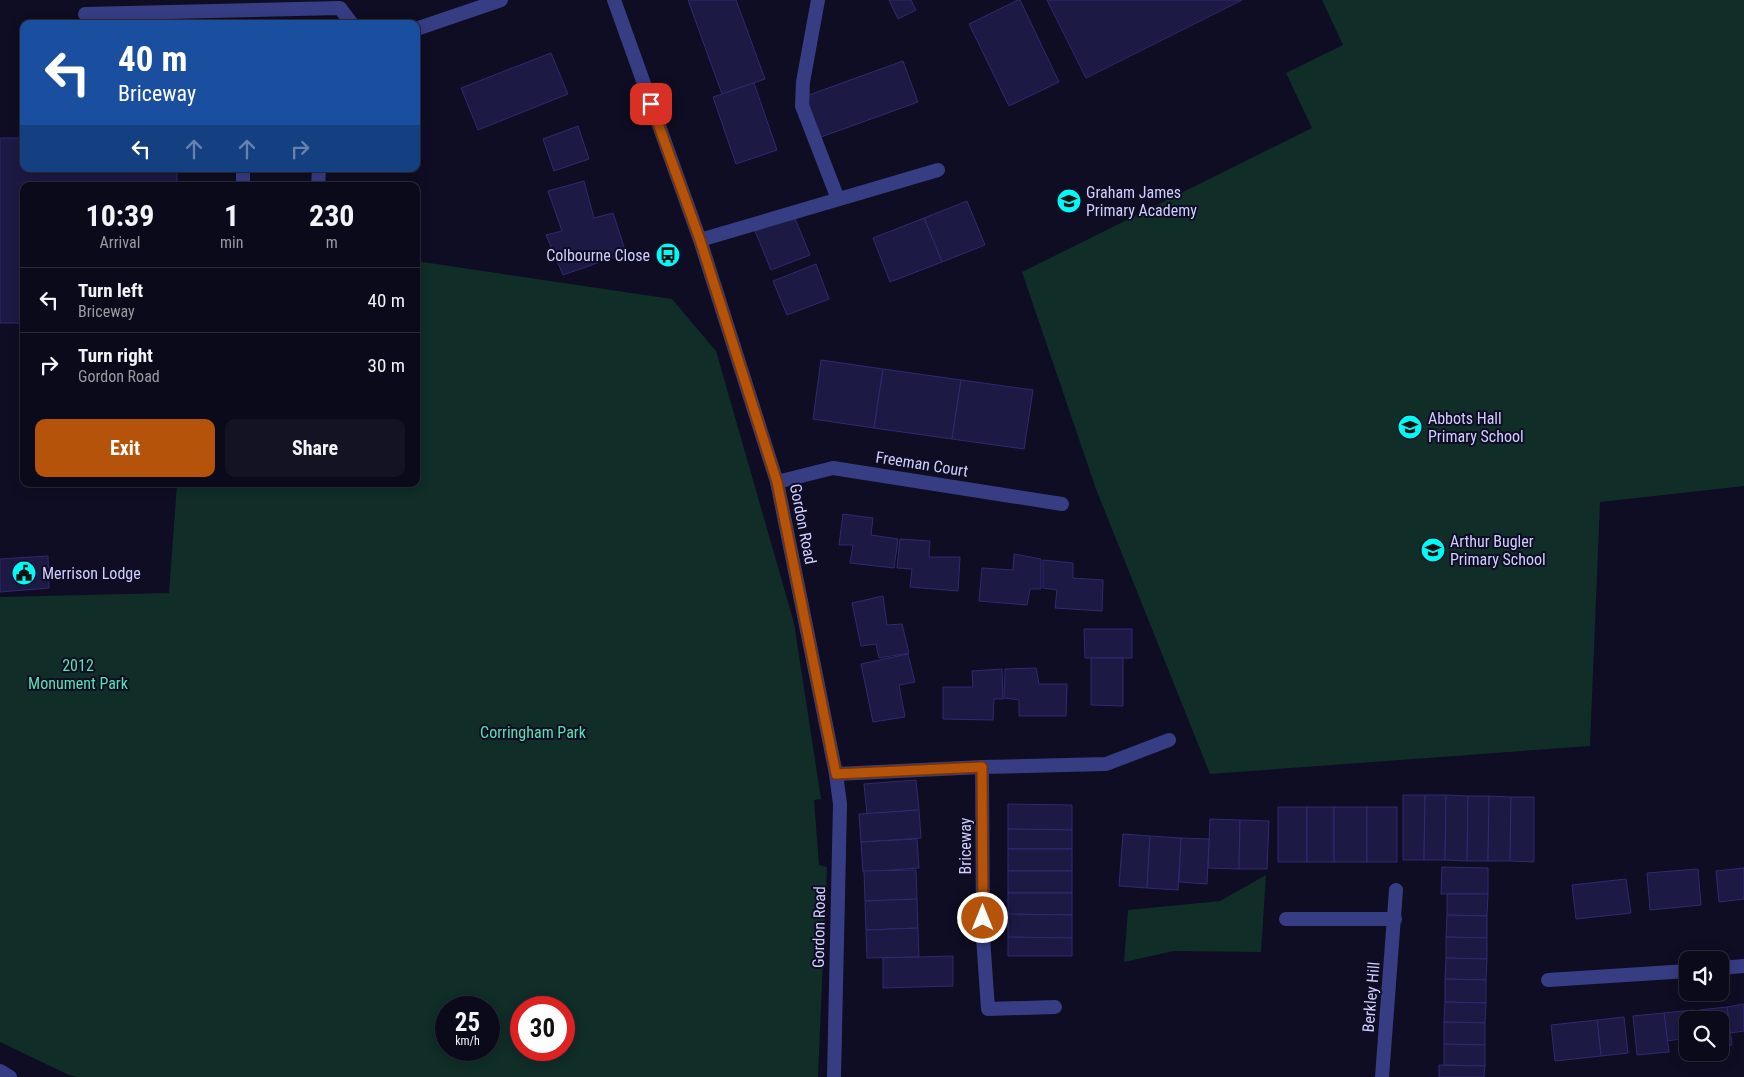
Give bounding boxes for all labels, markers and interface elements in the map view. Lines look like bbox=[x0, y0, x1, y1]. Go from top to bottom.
text: 40 m bbox=[118, 39, 187, 80]
icon: left bbox=[35, 40, 100, 105]
text: Briceway bbox=[118, 81, 196, 106]
pin bbox=[630, 83, 672, 125]
icon: arrive bbox=[637, 90, 665, 118]
icon: left bbox=[127, 135, 155, 163]
icon: ahead bbox=[180, 135, 208, 163]
icon: ahead bbox=[233, 135, 261, 163]
icon: right bbox=[286, 135, 314, 163]
place label: Graham James Primary Academy bbox=[1086, 183, 1197, 220]
school or university icon: Graham James Primary Academy bbox=[1056, 188, 1082, 214]
text: 10:39 bbox=[86, 198, 154, 233]
text: 1 bbox=[224, 198, 239, 233]
text: 230 bbox=[309, 198, 354, 233]
text: Arrival bbox=[100, 233, 140, 252]
text: min bbox=[220, 233, 243, 252]
text: m bbox=[326, 233, 338, 252]
bus stop icon: Colbourne Close bbox=[655, 242, 681, 268]
place label: Colbourne Close bbox=[546, 246, 650, 265]
text: Turn left bbox=[78, 279, 143, 302]
icon: left bbox=[35, 286, 63, 314]
text: 40 m bbox=[368, 289, 405, 312]
text: Briceway bbox=[78, 302, 135, 321]
text: Turn right bbox=[78, 344, 153, 367]
icon: right bbox=[35, 351, 63, 379]
text: 30 m bbox=[368, 354, 405, 377]
text: Gordon Road bbox=[78, 367, 160, 386]
place label: Abbots Hall Primary School bbox=[1428, 409, 1524, 446]
school or university icon: Abbots Hall Primary School bbox=[1397, 414, 1423, 440]
button: Exit bbox=[35, 419, 215, 477]
button: Share bbox=[225, 419, 405, 477]
street label: Freeman Court bbox=[874, 447, 970, 481]
street label: Gordon Road bbox=[786, 482, 820, 566]
place label: Arthur Bugler Primary School bbox=[1450, 532, 1546, 569]
school or university icon: Arthur Bugler Primary School bbox=[1420, 537, 1446, 563]
public building icon: Merrison Lodge bbox=[11, 560, 37, 586]
place label: Merrison Lodge bbox=[42, 564, 141, 583]
park label: 2012 Monument Park bbox=[28, 656, 129, 693]
park label: Corringham Park bbox=[480, 723, 587, 742]
street label: Briceway bbox=[956, 817, 975, 874]
street label: Gordon Road bbox=[809, 886, 829, 968]
position arrow bbox=[956, 891, 1008, 943]
map controls bbox=[1679, 951, 1729, 1061]
button: sound bbox=[1679, 951, 1729, 1001]
street label: Berkley Hill bbox=[1358, 961, 1384, 1033]
speed limit sign: 30 bbox=[510, 996, 575, 1061]
text: 25 bbox=[455, 1008, 480, 1037]
button: search bbox=[1679, 1011, 1729, 1061]
text: km/h bbox=[455, 1034, 480, 1048]

